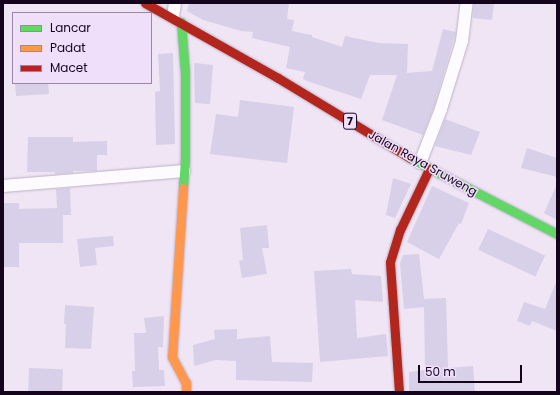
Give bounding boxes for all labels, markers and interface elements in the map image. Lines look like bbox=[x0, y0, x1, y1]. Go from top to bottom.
legend bbox=[12, 12, 152, 84]
text: Lancar bbox=[50, 19, 91, 36]
text: Padat bbox=[50, 39, 86, 56]
text: Macet bbox=[50, 59, 88, 76]
road number: 7 bbox=[343, 112, 357, 130]
street label: Jalan Raya Sruweng bbox=[366, 127, 480, 199]
scale bar bbox=[420, 357, 524, 383]
text: 50 m bbox=[425, 363, 456, 380]

